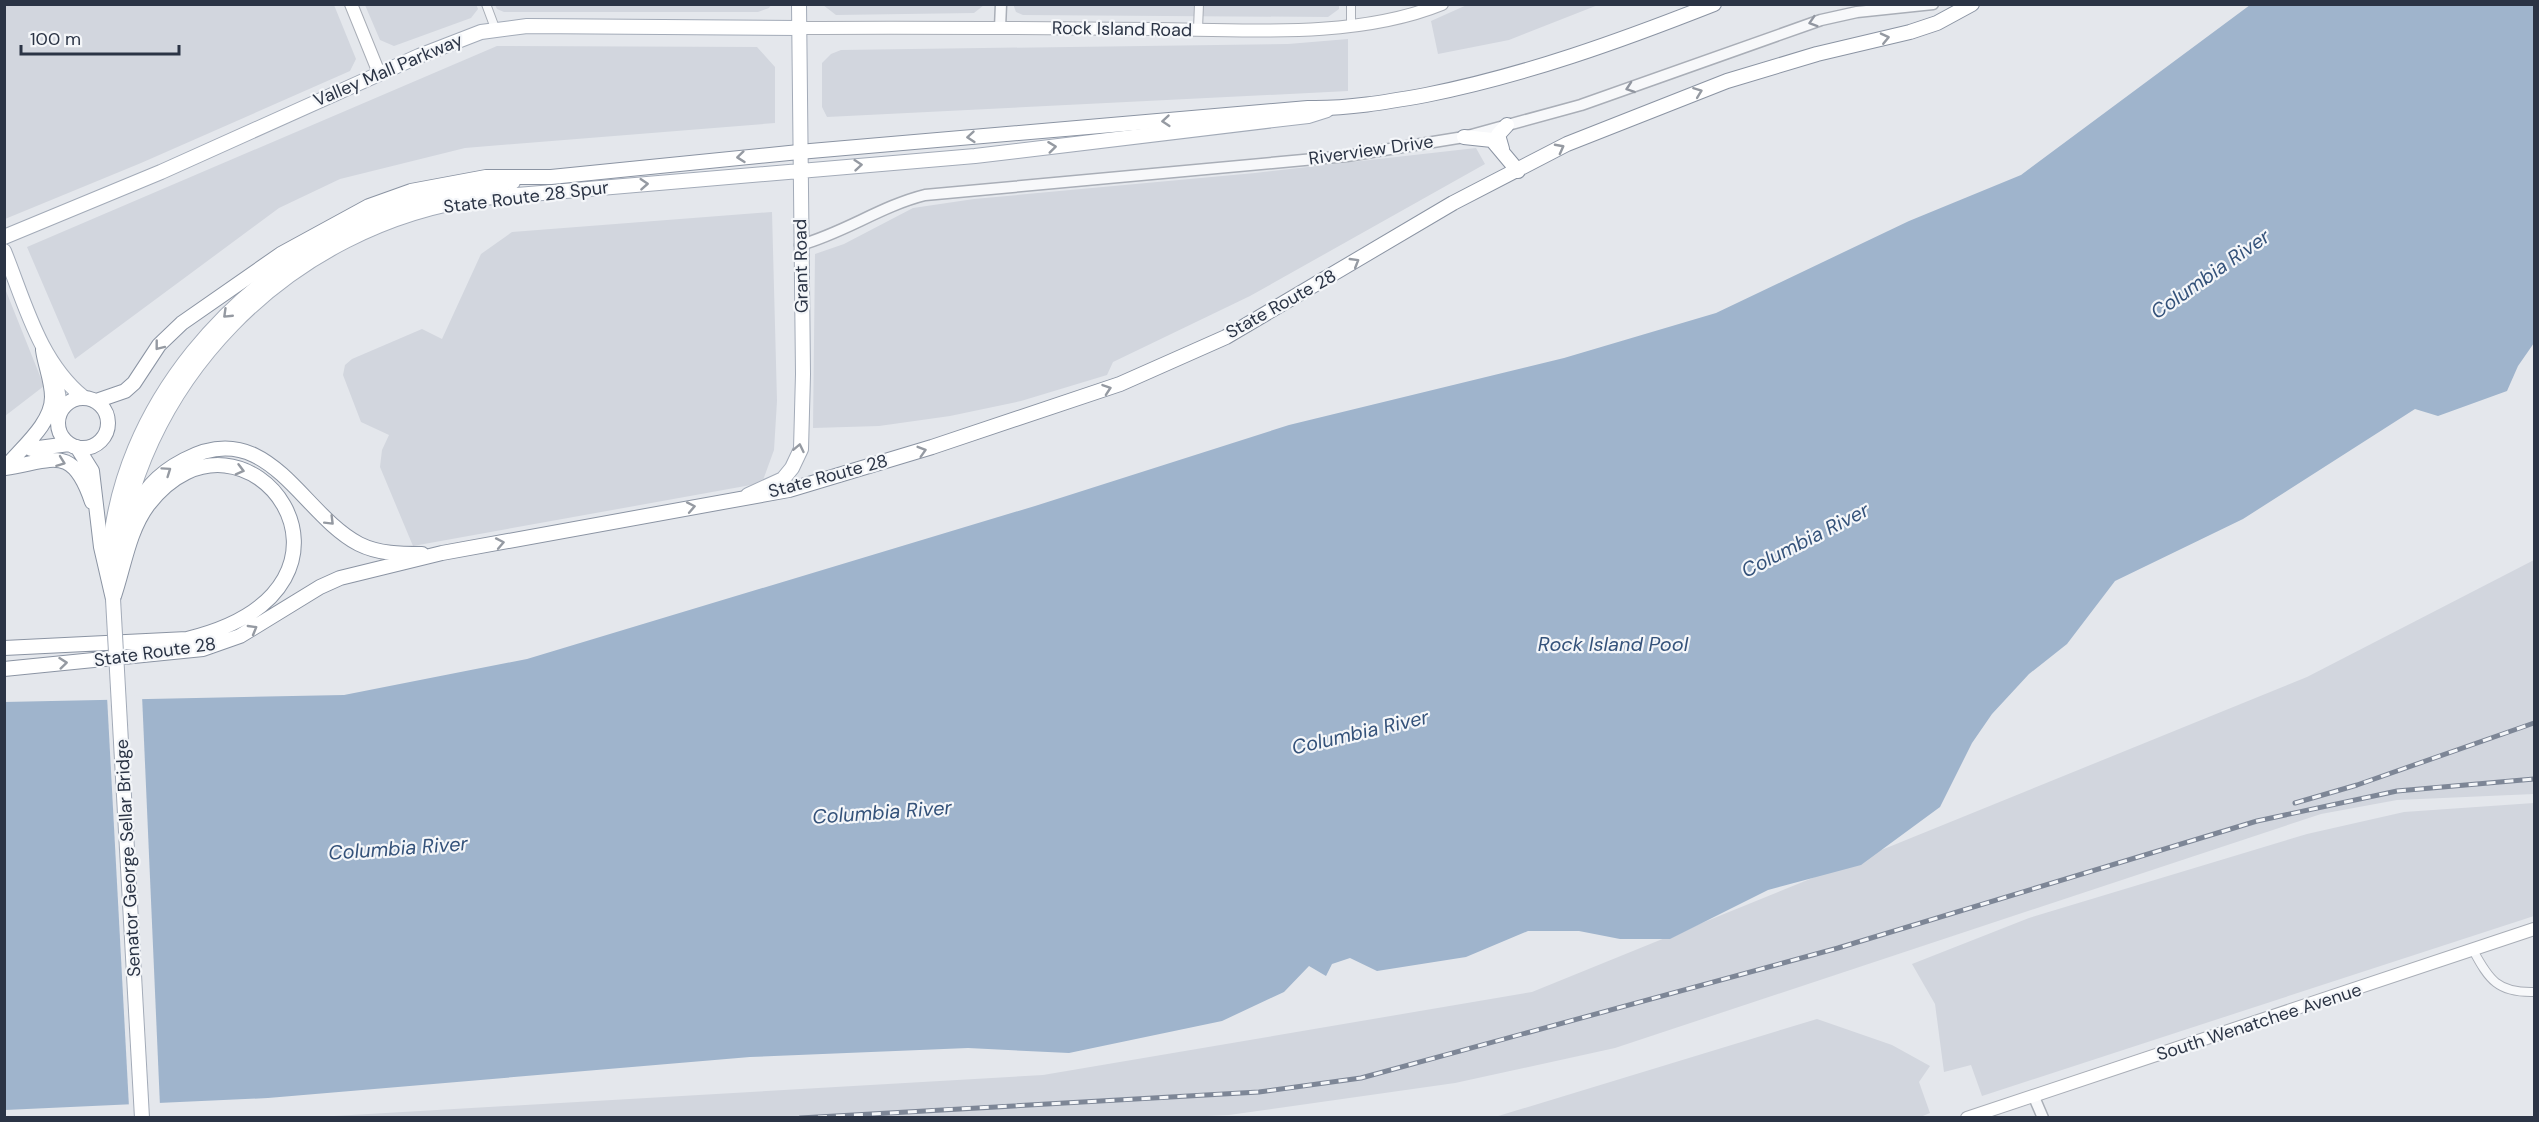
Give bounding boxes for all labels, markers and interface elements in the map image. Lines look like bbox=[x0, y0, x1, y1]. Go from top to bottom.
one-way arrow bbox=[1808, 15, 1819, 27]
street label: Rock Island Road bbox=[1052, 16, 1192, 42]
scale bar bbox=[21, 18, 178, 56]
text: 100 m bbox=[30, 27, 81, 51]
street label: Valley Mall Parkway bbox=[310, 28, 466, 112]
one-way arrow bbox=[1880, 32, 1890, 45]
one-way arrow bbox=[1625, 81, 1635, 93]
one-way arrow bbox=[1692, 87, 1703, 100]
one-way arrow bbox=[1161, 114, 1170, 127]
street label: Riverview Drive bbox=[1307, 129, 1435, 171]
one-way arrow bbox=[967, 131, 976, 144]
one-way arrow bbox=[1047, 141, 1057, 154]
one-way arrow bbox=[1554, 144, 1565, 155]
one-way arrow bbox=[736, 150, 746, 163]
one-way arrow bbox=[853, 159, 862, 172]
street label: State Route 28 Spur bbox=[442, 175, 610, 219]
one-way arrow bbox=[639, 178, 648, 191]
street label: Grant Road bbox=[788, 219, 814, 313]
water label: Columbia River bbox=[2145, 223, 2275, 325]
one-way arrow bbox=[1349, 258, 1359, 270]
street label: State Route 28 bbox=[1221, 264, 1341, 344]
one-way arrow bbox=[224, 306, 235, 317]
one-way arrow bbox=[156, 340, 167, 351]
one-way arrow bbox=[1101, 383, 1111, 396]
one-way arrow bbox=[792, 443, 805, 453]
one-way arrow bbox=[916, 446, 927, 458]
street label: State Route 28 bbox=[766, 449, 890, 503]
one-way arrow bbox=[56, 455, 66, 468]
one-way arrow bbox=[235, 462, 245, 475]
one-way arrow bbox=[160, 467, 171, 478]
water label: Columbia River bbox=[1737, 496, 1874, 583]
one-way arrow bbox=[686, 501, 696, 514]
one-way arrow bbox=[324, 514, 334, 525]
one-way arrow bbox=[494, 537, 504, 550]
one-way arrow bbox=[247, 625, 257, 636]
water label: Rock Island Pool bbox=[1538, 631, 1689, 657]
street label: State Route 28 bbox=[93, 632, 217, 672]
one-way arrow bbox=[58, 657, 67, 670]
water label: Columbia River bbox=[1289, 703, 1432, 760]
street label: Senator George Sellar Bridge bbox=[110, 738, 146, 978]
water label: Columbia River bbox=[811, 794, 953, 830]
water label: Columbia River bbox=[327, 830, 469, 866]
street label: South Wenatchee Avenue bbox=[2153, 978, 2365, 1066]

